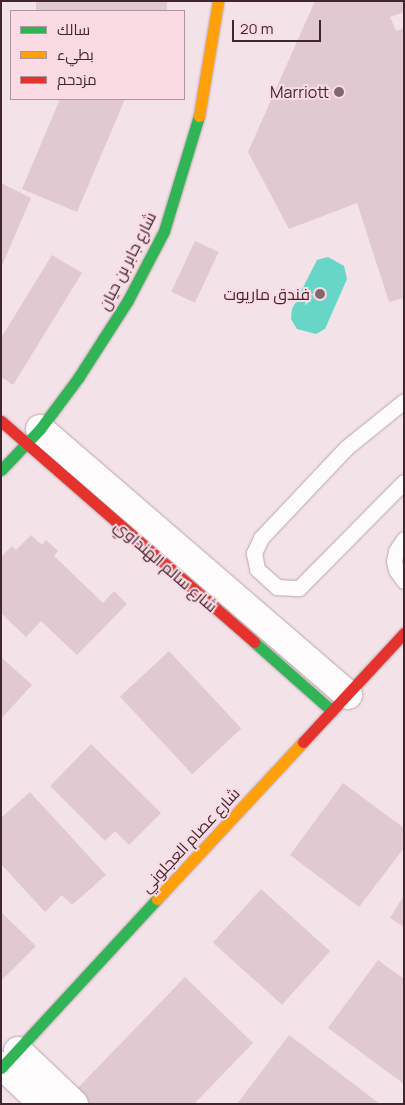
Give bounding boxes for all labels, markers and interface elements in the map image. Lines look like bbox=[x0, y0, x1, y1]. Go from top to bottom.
legend bbox=[10, 10, 185, 100]
scale bar bbox=[235, 10, 324, 42]
text: 20 m bbox=[240, 18, 273, 39]
text: سالك bbox=[57, 19, 90, 40]
text: بطيء bbox=[57, 44, 94, 65]
text: مزدحم bbox=[57, 69, 97, 90]
place label: Marriott bbox=[270, 82, 329, 102]
marker: Marriott bbox=[333, 86, 345, 98]
street label: شارع جابر بن حيان bbox=[94, 209, 160, 313]
place label: فندق ماريوت bbox=[223, 284, 310, 304]
marker: فندق ماريوت bbox=[314, 288, 326, 300]
street label: شارع سالم الهنداوي bbox=[111, 516, 221, 616]
street label: شارع عصام العجلوني bbox=[136, 784, 244, 896]

